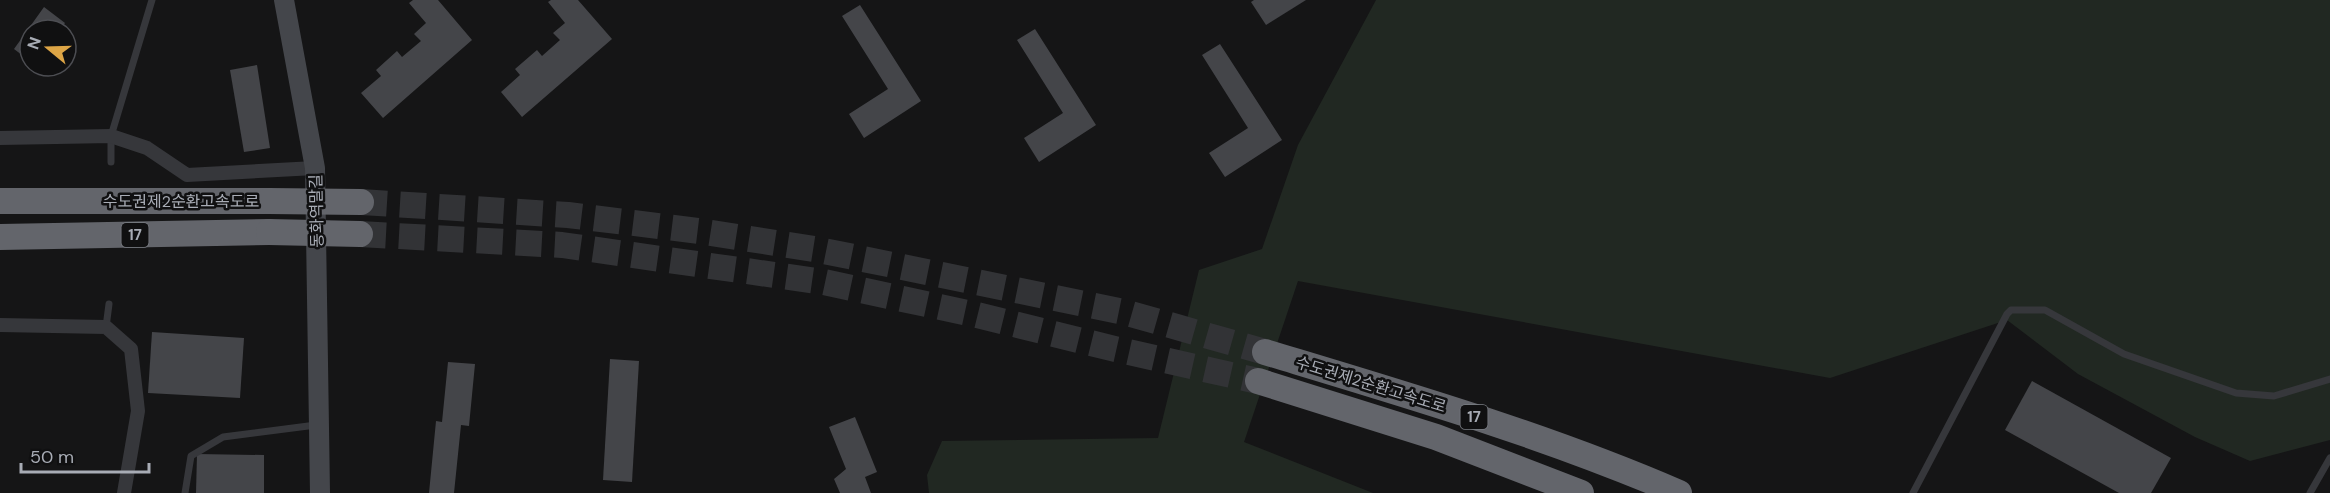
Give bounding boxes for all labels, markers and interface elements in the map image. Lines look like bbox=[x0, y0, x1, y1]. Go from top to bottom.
north arrow bbox=[18, 18, 78, 78]
text: N bbox=[22, 34, 46, 52]
street label: 동화역말길 bbox=[305, 174, 328, 248]
street label: 수도권제2순환고속도로 bbox=[103, 191, 259, 212]
road number: 17 bbox=[122, 223, 148, 247]
street label: 수도권제2순환고속도로 bbox=[1293, 352, 1449, 417]
road number: 17 bbox=[1460, 405, 1488, 429]
scale bar bbox=[21, 436, 148, 474]
text: 50 m bbox=[30, 445, 74, 469]

